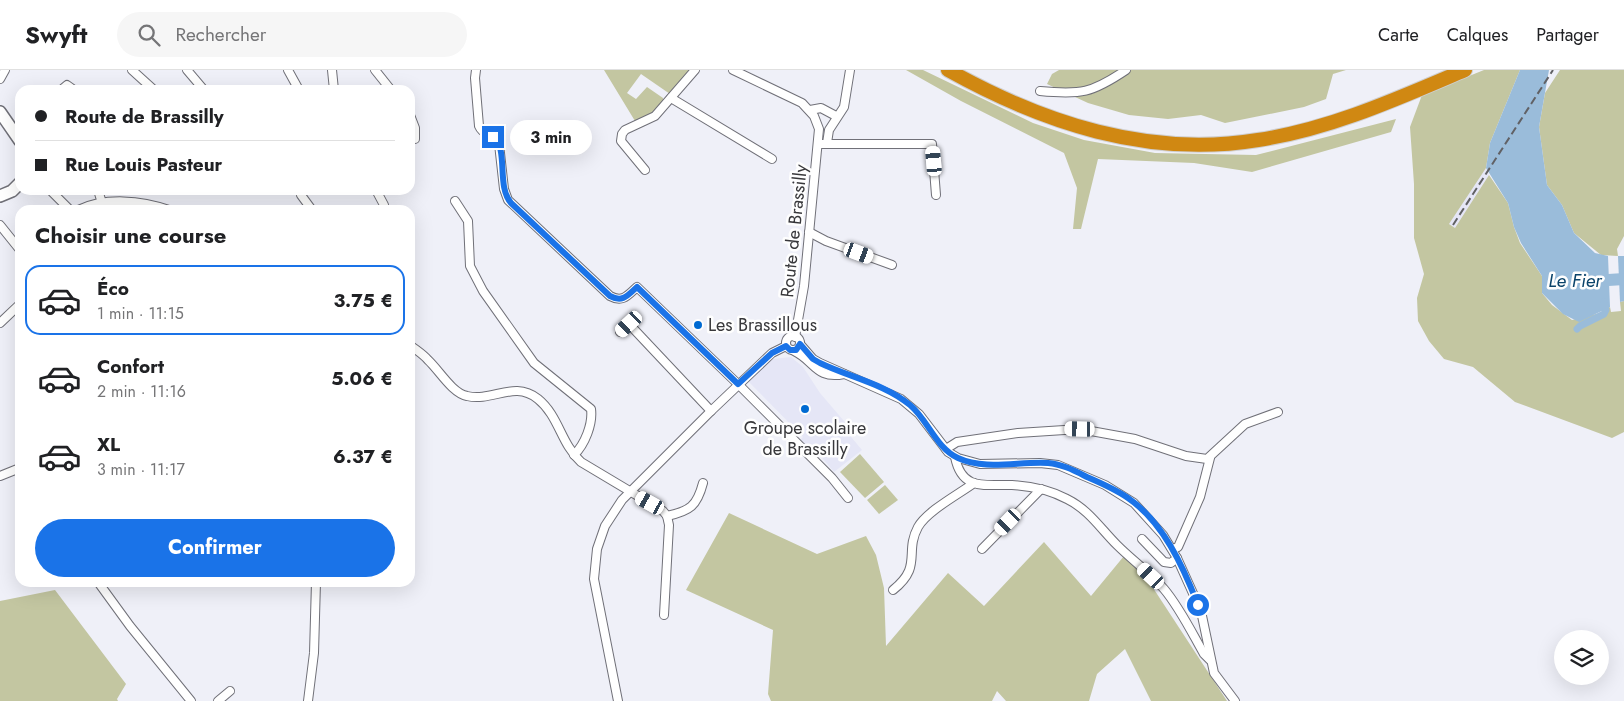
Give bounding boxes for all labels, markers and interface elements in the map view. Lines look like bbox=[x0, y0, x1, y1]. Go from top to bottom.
search box bbox=[117, 12, 467, 57]
text: Swyft bbox=[25, 17, 87, 52]
icon: search bbox=[135, 21, 163, 49]
text: Rechercher bbox=[175, 21, 266, 48]
text: Carte bbox=[1378, 22, 1419, 48]
text: Calques bbox=[1447, 22, 1508, 48]
text: Partager bbox=[1536, 22, 1599, 48]
text: Route de Brassilly bbox=[65, 103, 224, 130]
callout: 3 min bbox=[510, 120, 593, 154]
route end bbox=[482, 126, 504, 148]
text: 3 min bbox=[530, 126, 572, 149]
car bbox=[925, 145, 942, 177]
text: Rue Louis Pasteur bbox=[65, 151, 222, 178]
street label: Route de Brassilly bbox=[774, 163, 814, 299]
text: Choisir une course bbox=[35, 219, 226, 251]
car bbox=[842, 241, 875, 265]
water label: Le Fier bbox=[1548, 267, 1603, 294]
text: Éco bbox=[97, 275, 129, 302]
icon: car bbox=[37, 278, 82, 323]
text: 3.75 € bbox=[334, 287, 393, 314]
text: 1 min · 11:15 bbox=[97, 302, 184, 325]
car bbox=[612, 308, 645, 340]
place label: Les Brassillous bbox=[708, 312, 817, 338]
marker: Les Brassillous bbox=[692, 319, 704, 331]
text: Confort bbox=[97, 353, 164, 380]
icon: car bbox=[37, 356, 82, 401]
text: 5.06 € bbox=[331, 365, 393, 392]
text: 2 min · 11:16 bbox=[97, 380, 186, 403]
marker: Groupe scolaire de Brassilly bbox=[799, 403, 811, 415]
place label: Groupe scolaire de Brassilly bbox=[744, 415, 866, 462]
car bbox=[1064, 421, 1095, 437]
text: XL bbox=[97, 431, 120, 458]
icon: car bbox=[37, 434, 82, 479]
text: 6.37 € bbox=[333, 443, 393, 470]
text: 3 min · 11:17 bbox=[97, 458, 185, 481]
car bbox=[633, 489, 666, 517]
car bbox=[992, 506, 1023, 538]
button: Confirmer bbox=[35, 519, 395, 577]
car bbox=[1134, 560, 1167, 592]
route start bbox=[1187, 594, 1209, 616]
map controls bbox=[1554, 630, 1609, 685]
button: layers bbox=[1554, 630, 1609, 685]

